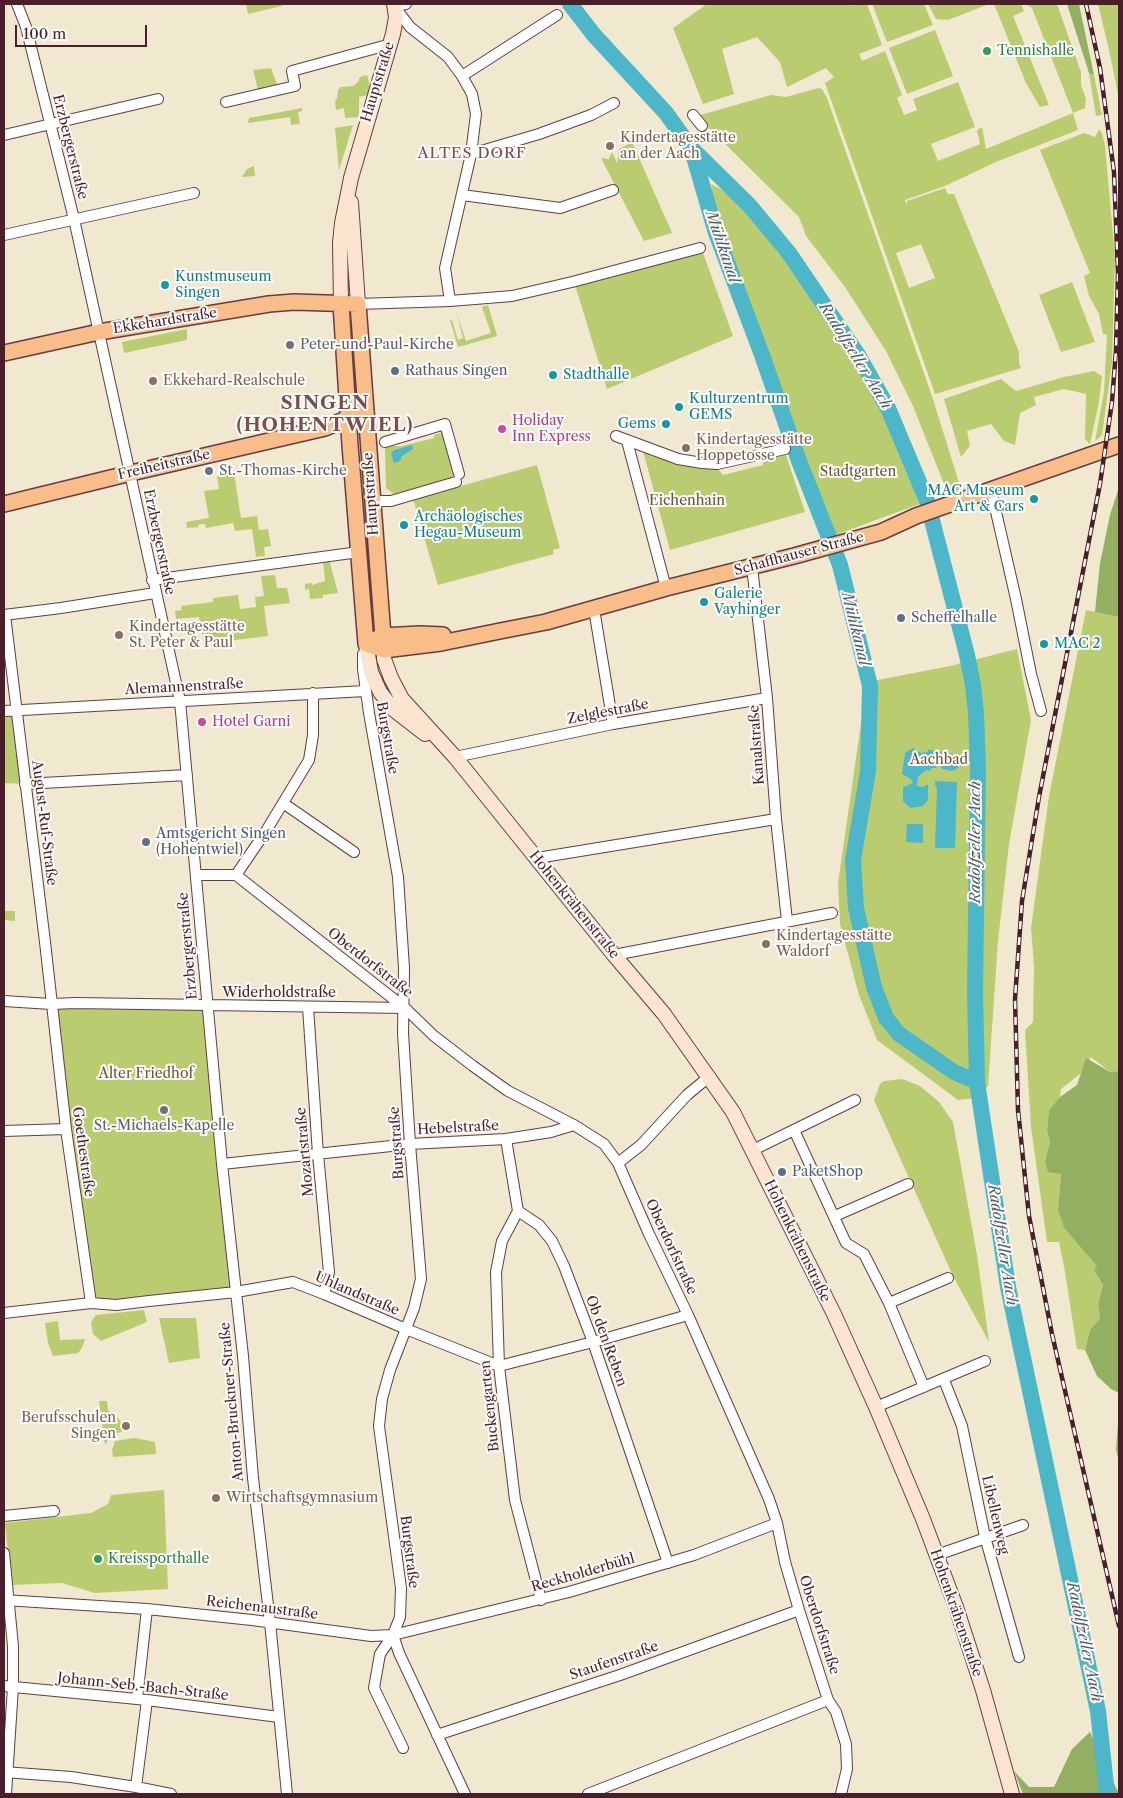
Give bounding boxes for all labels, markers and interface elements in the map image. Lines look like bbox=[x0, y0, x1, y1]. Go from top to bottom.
scale bar bbox=[18, 15, 150, 47]
text: 100 m bbox=[23, 24, 66, 43]
street label: Hauptstraße bbox=[358, 40, 398, 124]
place label: Tennishalle bbox=[997, 43, 1074, 59]
marker: Tennishalle bbox=[981, 45, 993, 57]
street label: Erzbergerstraße bbox=[49, 93, 91, 201]
place label: Kindertagesstätte an der Aach bbox=[620, 130, 736, 162]
marker: Kindertagesstätte an der Aach bbox=[604, 140, 616, 152]
district label: ALTES DORF bbox=[416, 145, 528, 163]
water label: Mühlkanal bbox=[701, 208, 743, 286]
place label: Kunstmuseum Singen bbox=[175, 269, 271, 302]
marker: Kunstmuseum Singen bbox=[159, 279, 171, 291]
water label: Radolfzeller Aach bbox=[815, 299, 895, 413]
street label: Ekkehardstraße bbox=[112, 304, 218, 338]
place label: Peter-und-Paul-Kirche bbox=[300, 337, 454, 353]
marker: Peter-und-Paul-Kirche bbox=[284, 339, 296, 351]
place label: Rathaus Singen bbox=[405, 363, 508, 379]
marker: Rathaus Singen bbox=[389, 365, 401, 377]
place label: Stadthalle bbox=[563, 367, 629, 383]
marker: Stadthalle bbox=[547, 369, 559, 381]
place label: Ekkehard-Realschule bbox=[163, 373, 305, 389]
marker: Ekkehard-Realschule bbox=[147, 375, 159, 387]
place label: Kulturzentrum GEMS bbox=[689, 391, 788, 424]
district label: SINGEN (HOHENTWIEL) bbox=[235, 393, 415, 437]
marker: Kulturzentrum GEMS bbox=[673, 401, 685, 413]
place label: Holiday Inn Express bbox=[512, 413, 591, 446]
place label: Gems bbox=[618, 416, 656, 432]
marker: Gems bbox=[660, 418, 672, 430]
marker: Holiday Inn Express bbox=[496, 423, 508, 435]
place label: Kindertagesstätte Hoppetosse bbox=[696, 432, 812, 464]
marker: Kindertagesstätte Hoppetosse bbox=[680, 442, 692, 454]
street label: Freiheitstraße bbox=[116, 446, 212, 484]
street label: Hauptstraße bbox=[360, 452, 382, 536]
place label: St.-Thomas-Kirche bbox=[219, 463, 347, 479]
park label: Stadtgarten bbox=[820, 464, 896, 480]
marker: St.-Thomas-Kirche bbox=[203, 465, 215, 477]
place label: MAC Museum Art & Cars bbox=[927, 483, 1024, 516]
street label: Erzbergerstraße bbox=[140, 488, 178, 596]
park label: Eichenhain bbox=[649, 493, 725, 509]
marker: MAC Museum Art & Cars bbox=[1028, 493, 1040, 505]
place label: Archäologisches Hegau-Museum bbox=[414, 509, 523, 542]
marker: Archäologisches Hegau-Museum bbox=[398, 519, 410, 531]
street label: Schaffhauser Straße bbox=[732, 529, 866, 579]
place label: Galerie Vayhinger bbox=[714, 586, 780, 618]
water label: Mühlkanal bbox=[837, 590, 873, 668]
marker: Galerie Vayhinger bbox=[698, 596, 710, 608]
place label: Scheffelhalle bbox=[911, 610, 997, 626]
marker: Scheffelhalle bbox=[895, 612, 907, 624]
place label: Kindertagesstätte St. Peter & Paul bbox=[129, 619, 245, 652]
marker: Kindertagesstätte St. Peter & Paul bbox=[113, 629, 125, 641]
place label: MAC 2 bbox=[1054, 636, 1101, 652]
marker: MAC 2 bbox=[1038, 638, 1050, 650]
street label: Alemannenstraße bbox=[124, 676, 244, 698]
street label: Zelglestraße bbox=[566, 696, 650, 728]
street label: Burgstraße bbox=[372, 700, 402, 776]
street label: Kanalstraße bbox=[746, 704, 768, 786]
place label: Hotel Garni bbox=[212, 714, 291, 730]
marker: Hotel Garni bbox=[196, 716, 208, 728]
park label: Aachbad bbox=[910, 752, 968, 768]
street label: August-Ruf-Straße bbox=[28, 759, 60, 887]
water label: Radolfzeller Aach bbox=[967, 781, 985, 903]
place label: Amtsgericht Singen (Hohentwiel) bbox=[156, 826, 286, 859]
marker: Amtsgericht Singen (Hohentwiel) bbox=[140, 836, 152, 848]
street label: Hohenkrähenstraße bbox=[525, 848, 623, 962]
street label: Erzbergerstraße bbox=[175, 892, 201, 1000]
street label: Oberdorfstraße bbox=[324, 925, 416, 1001]
place label: Kindertagesstätte Waldorf bbox=[776, 928, 892, 960]
marker: Kindertagesstätte Waldorf bbox=[760, 938, 772, 950]
street label: Widerholdstraße bbox=[222, 985, 336, 1001]
park label: Alter Friedhof bbox=[99, 1066, 193, 1082]
marker: St.-Michaels-Kapelle bbox=[158, 1104, 170, 1116]
street label: Goethestraße bbox=[68, 1106, 98, 1198]
street label: Burgstraße bbox=[386, 1106, 408, 1180]
street label: Mozartstraße bbox=[293, 1107, 317, 1197]
street label: Hebelstraße bbox=[417, 1117, 499, 1139]
place label: St.-Michaels-Kapelle bbox=[94, 1118, 234, 1134]
place label: PaketShop bbox=[792, 1164, 863, 1180]
marker: PaketShop bbox=[776, 1166, 788, 1178]
street label: Hohenkrähenstraße bbox=[760, 1177, 834, 1305]
water label: Radolfzeller Aach bbox=[984, 1183, 1020, 1307]
street label: Oberdorfstraße bbox=[642, 1197, 700, 1297]
street label: Uhlandstraße bbox=[312, 1269, 402, 1319]
street label: Ob den Reben bbox=[582, 1293, 630, 1389]
street label: Anton-Bruckner-Straße bbox=[217, 1322, 247, 1482]
street label: Buckengarten bbox=[477, 1359, 503, 1453]
place label: Berufsschulen Singen bbox=[21, 1410, 116, 1442]
marker: Berufsschulen Singen bbox=[120, 1420, 132, 1432]
street label: Libellenweg bbox=[978, 1474, 1012, 1556]
place label: Wirtschaftsgymnasium bbox=[226, 1490, 378, 1506]
marker: Wirtschaftsgymnasium bbox=[210, 1492, 222, 1504]
street label: Burgstraße bbox=[396, 1515, 422, 1589]
street label: Hohenkrähenstraße bbox=[926, 1547, 986, 1679]
street label: Reckholderbühl bbox=[529, 1550, 637, 1596]
place label: Kreissporthalle bbox=[108, 1551, 209, 1567]
marker: Kreissporthalle bbox=[92, 1553, 104, 1565]
street label: Oberdorfstraße bbox=[795, 1573, 843, 1677]
water label: Radolfzeller Aach bbox=[1062, 1580, 1106, 1704]
street label: Reichenaustraße bbox=[205, 1593, 319, 1623]
street label: Staufenstraße bbox=[568, 1638, 660, 1684]
street label: Johann-Seb.-Bach-Straße bbox=[57, 1670, 229, 1704]

